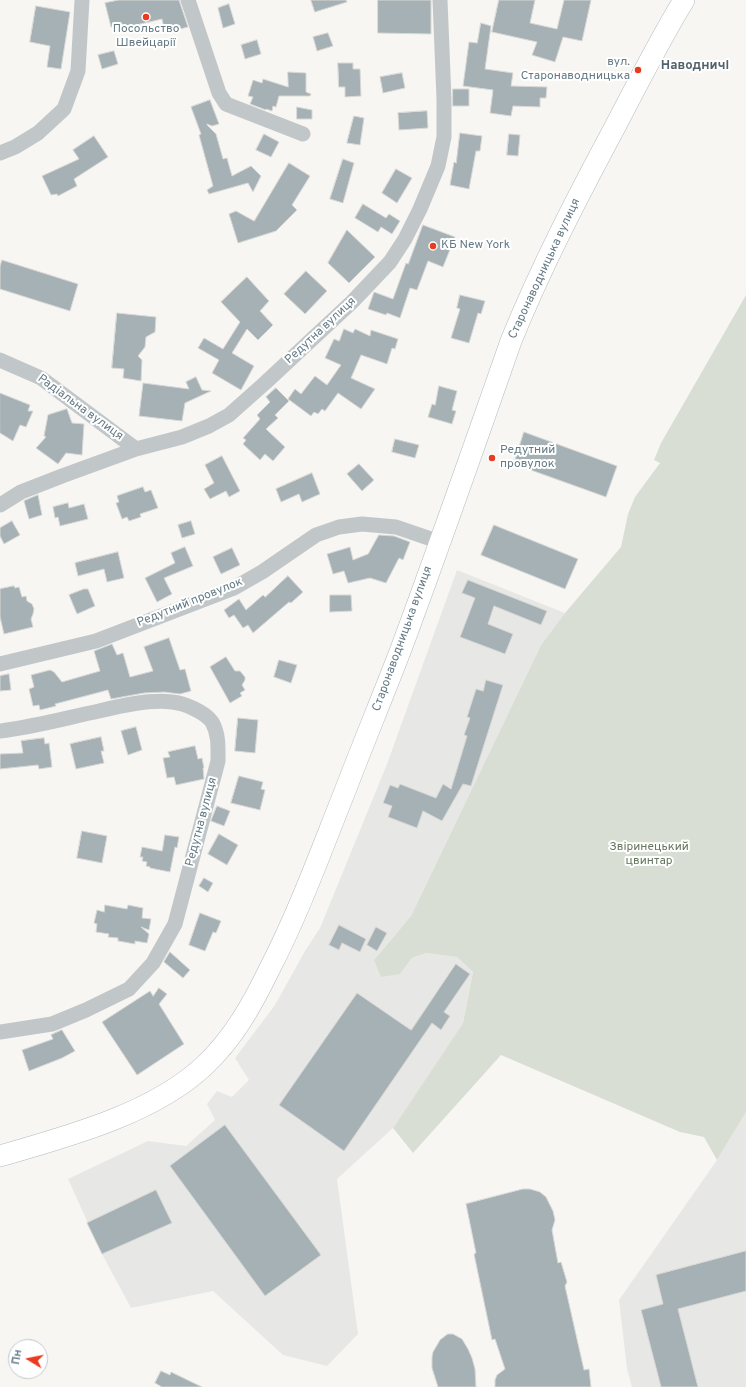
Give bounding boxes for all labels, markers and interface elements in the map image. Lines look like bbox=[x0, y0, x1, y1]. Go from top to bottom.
marker: Посольство Швейцарії bbox=[141, 12, 151, 22]
place label: Посольство Швейцарії bbox=[113, 23, 179, 51]
place label: вул. Старонаводницька bbox=[521, 56, 630, 84]
district label: Наводничі bbox=[661, 58, 729, 74]
marker: вул. Старонаводницька bbox=[633, 65, 643, 75]
street label: Старонаводницька вулиця bbox=[506, 196, 584, 342]
place label: КБ New York bbox=[441, 239, 510, 253]
marker: КБ New York bbox=[428, 241, 438, 251]
street label: Редутна вулиця bbox=[283, 294, 359, 368]
street label: Радіальна вулиця bbox=[34, 372, 126, 444]
place label: Редутний провулок bbox=[500, 444, 555, 472]
marker: Редутний провулок bbox=[487, 453, 497, 463]
street label: Старонаводницька вулиця bbox=[370, 564, 436, 714]
street label: Редутний провулок bbox=[135, 575, 245, 631]
street label: Редутна вулиця bbox=[183, 776, 221, 868]
park label: Звіринецький цвинтар bbox=[609, 841, 689, 869]
north arrow bbox=[8, 1339, 48, 1379]
text: Пн bbox=[9, 1349, 25, 1366]

